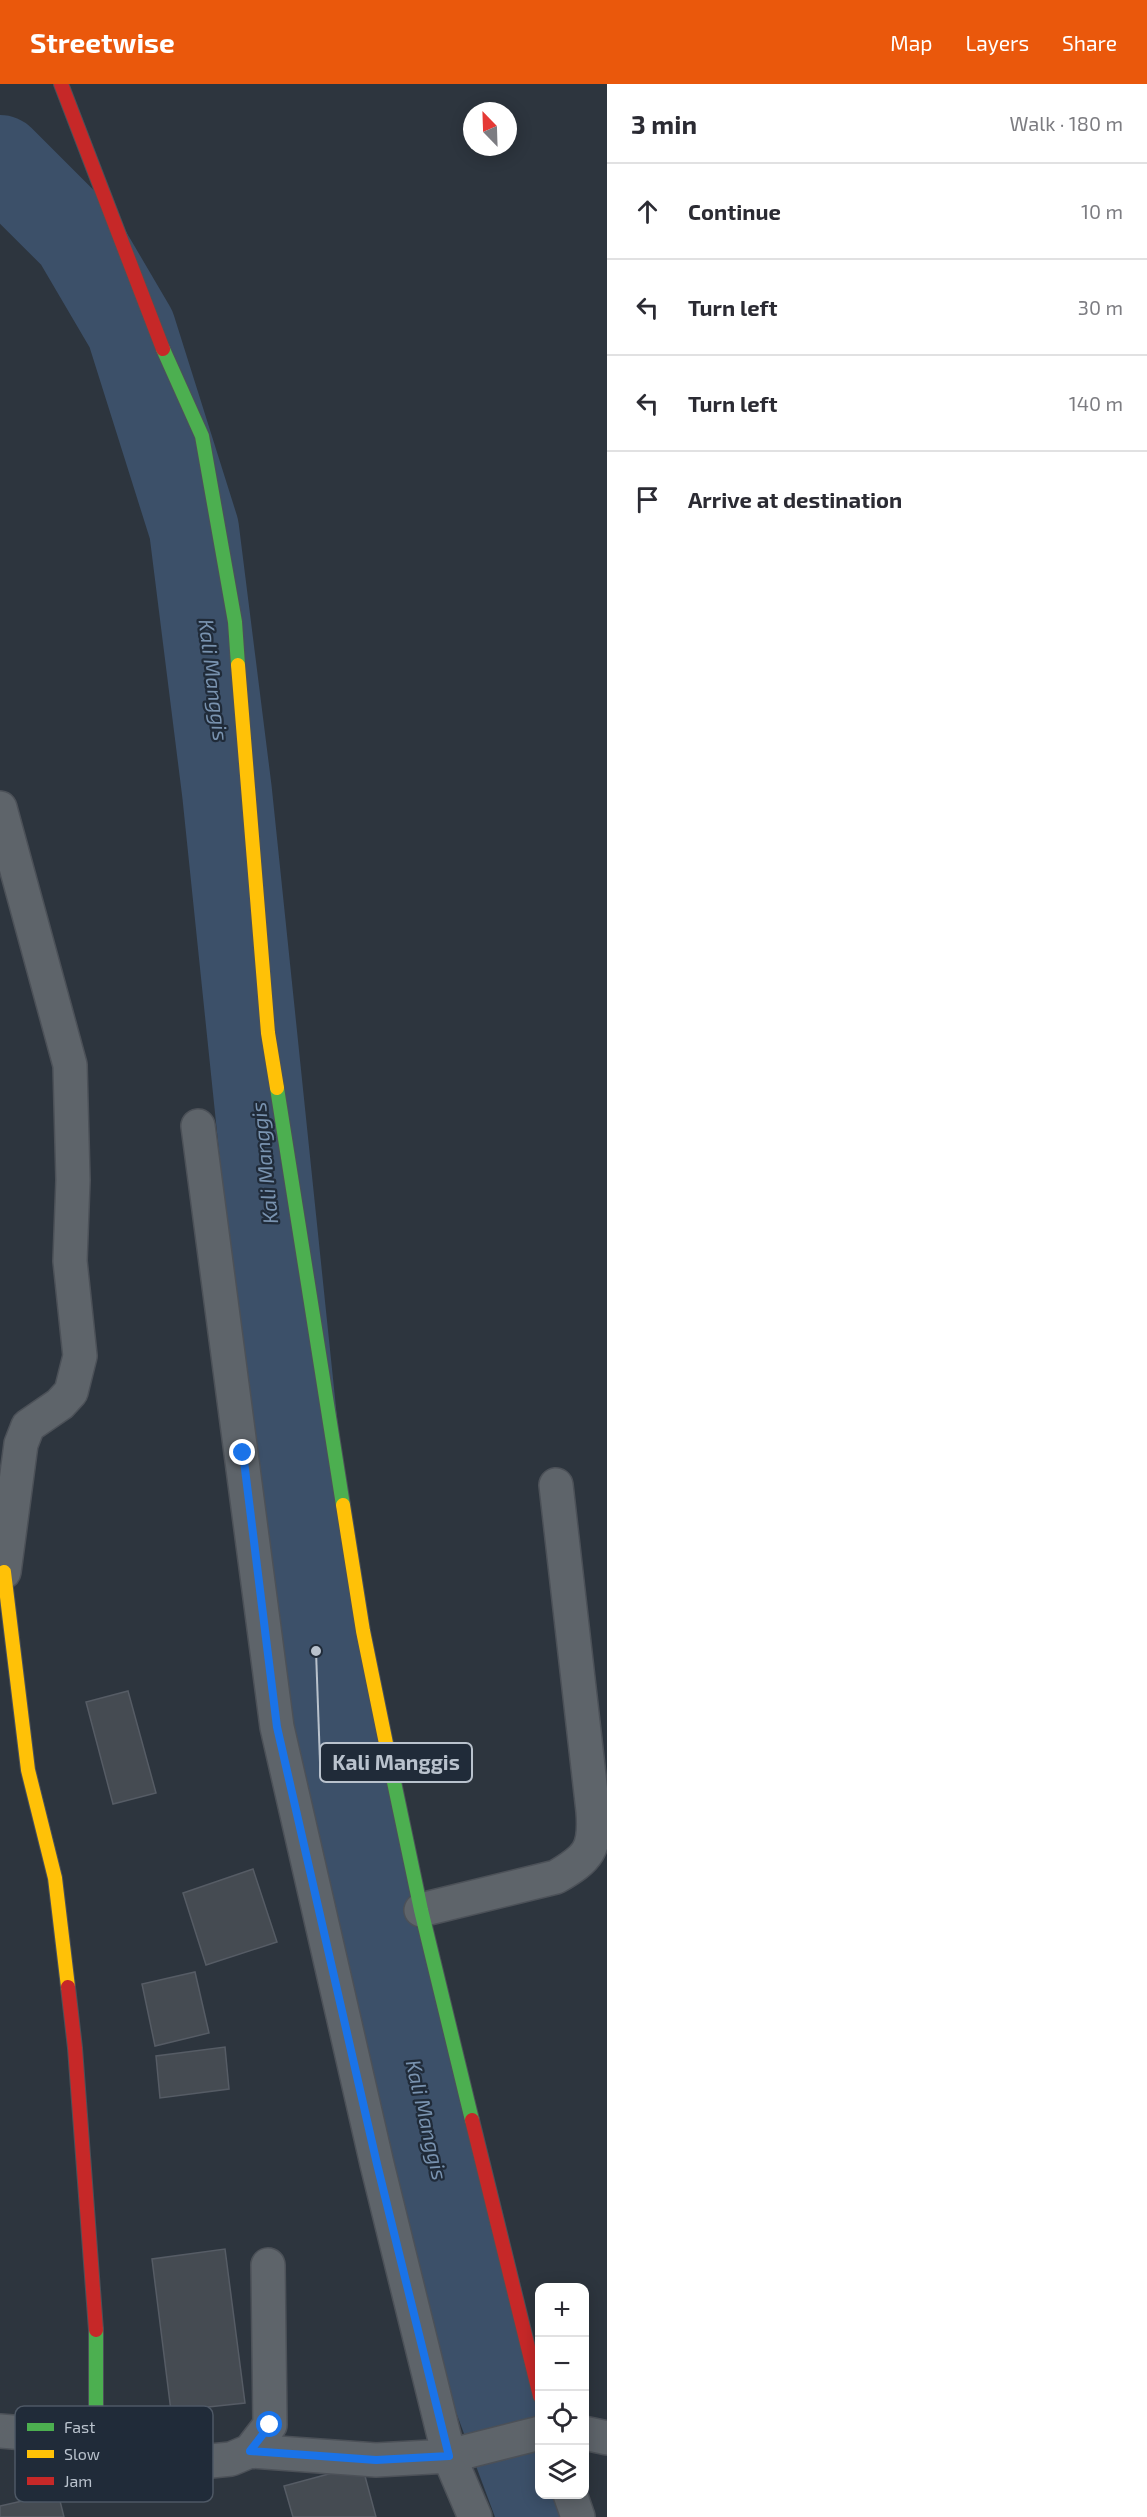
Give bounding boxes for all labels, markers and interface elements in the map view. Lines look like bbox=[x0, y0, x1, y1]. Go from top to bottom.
text: Streetwise bbox=[30, 25, 175, 59]
text: Map bbox=[890, 30, 932, 55]
text: Layers bbox=[965, 30, 1029, 55]
text: Share bbox=[1062, 30, 1117, 55]
north arrow bbox=[463, 102, 517, 156]
text: 3 min bbox=[631, 108, 697, 139]
text: Walk · 180 m bbox=[1010, 111, 1123, 135]
icon: ahead bbox=[631, 195, 664, 228]
text: Continue bbox=[688, 198, 781, 224]
text: 10 m bbox=[1081, 199, 1123, 223]
icon: left bbox=[631, 291, 664, 324]
text: Turn left bbox=[688, 294, 777, 320]
text: 30 m bbox=[1078, 295, 1123, 319]
icon: left bbox=[631, 387, 664, 420]
text: Turn left bbox=[688, 390, 777, 416]
text: 140 m bbox=[1069, 391, 1123, 415]
icon: arrive bbox=[631, 483, 664, 516]
text: Arrive at destination bbox=[688, 486, 902, 512]
water label: Kali Manggis bbox=[195, 617, 234, 742]
water label: Kali Manggis bbox=[245, 1101, 282, 1225]
route end bbox=[229, 1439, 255, 1465]
callout: Kali Manggis bbox=[320, 1743, 472, 1782]
text: Kali Manggis bbox=[332, 1749, 460, 1774]
water label: Kali Manggis bbox=[401, 2057, 453, 2182]
map controls bbox=[535, 2283, 589, 2499]
button: + bbox=[535, 2283, 589, 2337]
button: − bbox=[535, 2337, 589, 2391]
button: locate bbox=[535, 2391, 589, 2445]
legend bbox=[15, 2406, 213, 2502]
route start bbox=[256, 2411, 282, 2437]
text: Fast bbox=[64, 2417, 95, 2436]
text: Slow bbox=[64, 2444, 100, 2463]
button: layers bbox=[535, 2445, 589, 2499]
text: Jam bbox=[64, 2471, 92, 2490]

